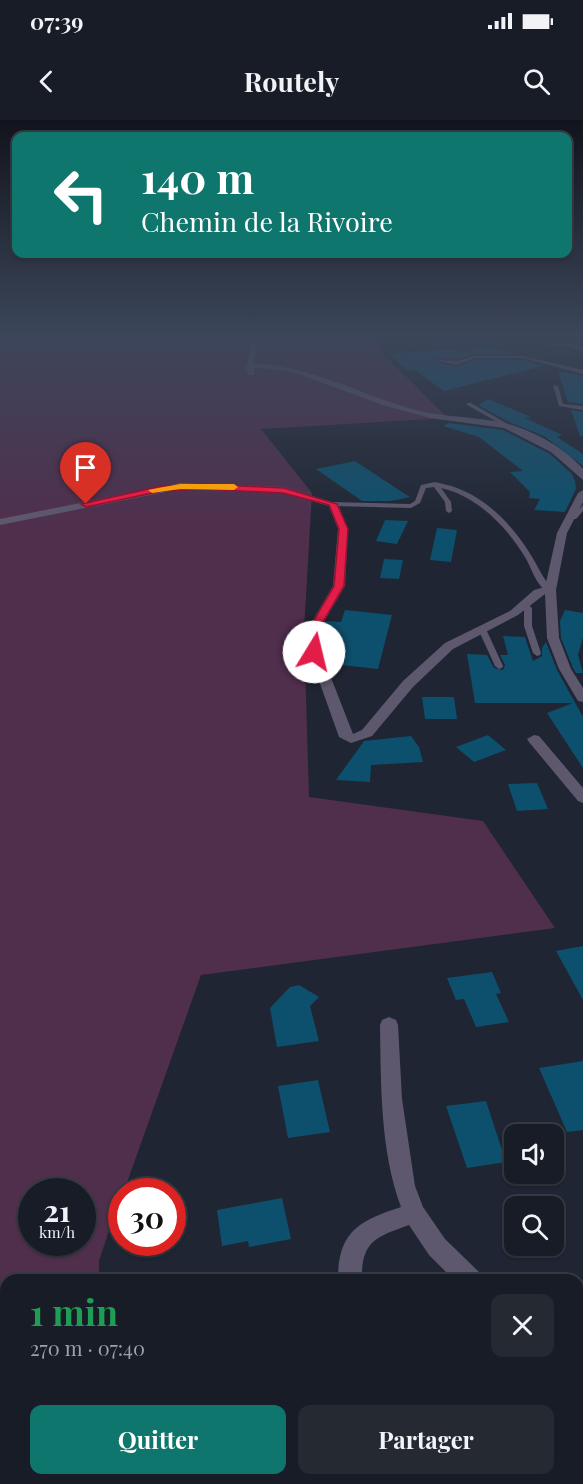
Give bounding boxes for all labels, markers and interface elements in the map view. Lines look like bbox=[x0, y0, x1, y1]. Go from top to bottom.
text: 07:39 bbox=[30, 6, 83, 36]
text: Routely bbox=[244, 63, 339, 99]
icon: back bbox=[30, 65, 63, 98]
icon: search bbox=[520, 65, 553, 98]
text: 140 m bbox=[141, 149, 254, 205]
icon: left bbox=[42, 156, 120, 234]
text: Chemin de la Rivoire bbox=[141, 203, 393, 239]
pin bbox=[60, 442, 111, 504]
icon: arrive bbox=[69, 451, 102, 484]
position arrow bbox=[282, 620, 346, 684]
map controls bbox=[504, 1124, 564, 1256]
button: sound bbox=[504, 1124, 564, 1184]
speed limit sign: 30 bbox=[108, 1178, 186, 1256]
text: 21 bbox=[43, 1190, 71, 1230]
button: search bbox=[504, 1196, 564, 1256]
text: km/h bbox=[39, 1222, 75, 1242]
text: 1 min bbox=[30, 1287, 118, 1335]
button: close bbox=[491, 1294, 554, 1357]
text: 270 m · 07:40 bbox=[30, 1334, 145, 1361]
button: Quitter bbox=[30, 1405, 286, 1474]
button: Partager bbox=[298, 1405, 554, 1474]

